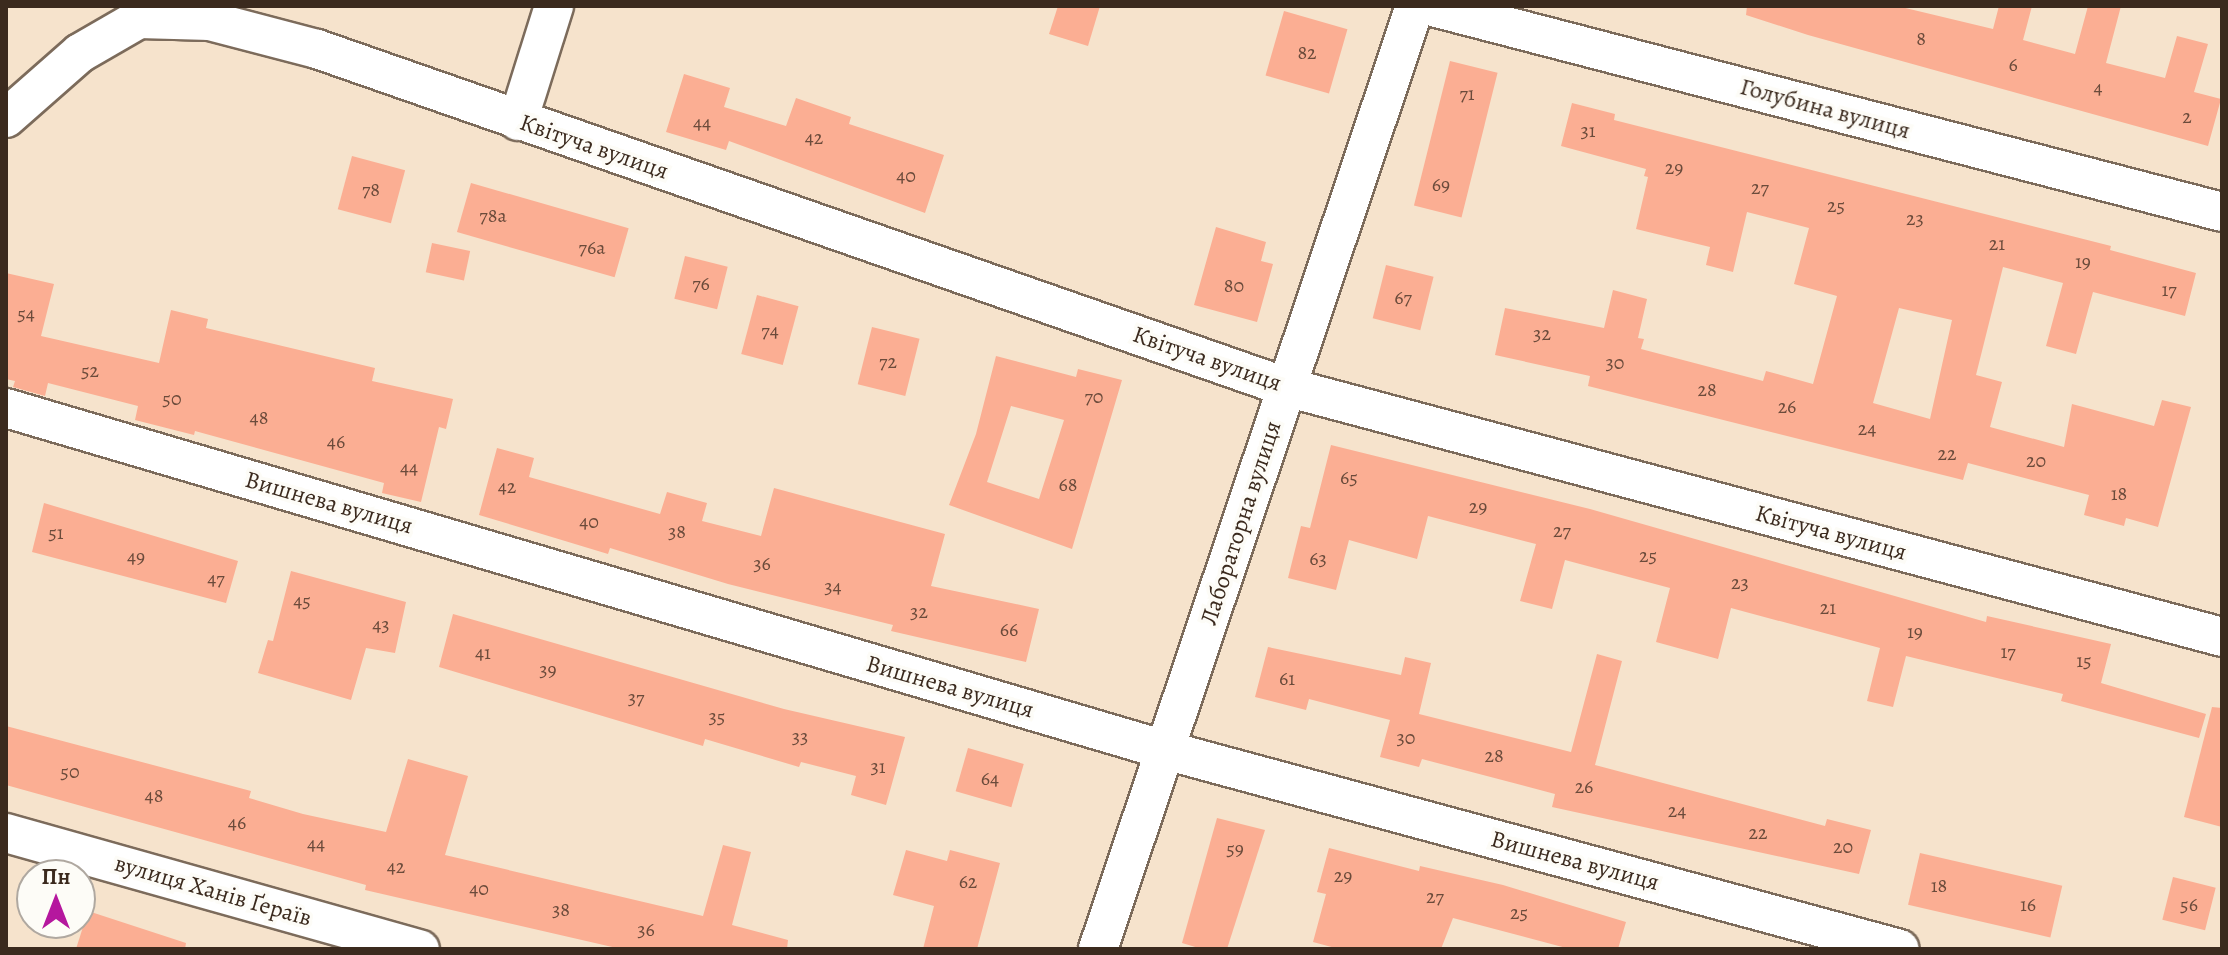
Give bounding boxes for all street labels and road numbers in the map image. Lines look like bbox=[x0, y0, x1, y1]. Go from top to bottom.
street label: Голубина вулиця bbox=[1737, 72, 1913, 146]
street label: Квітуча вулиця bbox=[516, 108, 672, 186]
street label: Квітуча вулиця bbox=[1129, 320, 1285, 398]
street label: Лабораторна вулиця bbox=[1194, 417, 1288, 629]
street label: Вишнева вулиця bbox=[242, 465, 416, 541]
street label: Квітуча вулиця bbox=[1752, 499, 1910, 567]
street label: Вишнева вулиця bbox=[863, 649, 1037, 725]
street label: Вишнева вулиця bbox=[1488, 825, 1662, 897]
street label: вулиця Ханів Ґераїв bbox=[111, 849, 315, 933]

